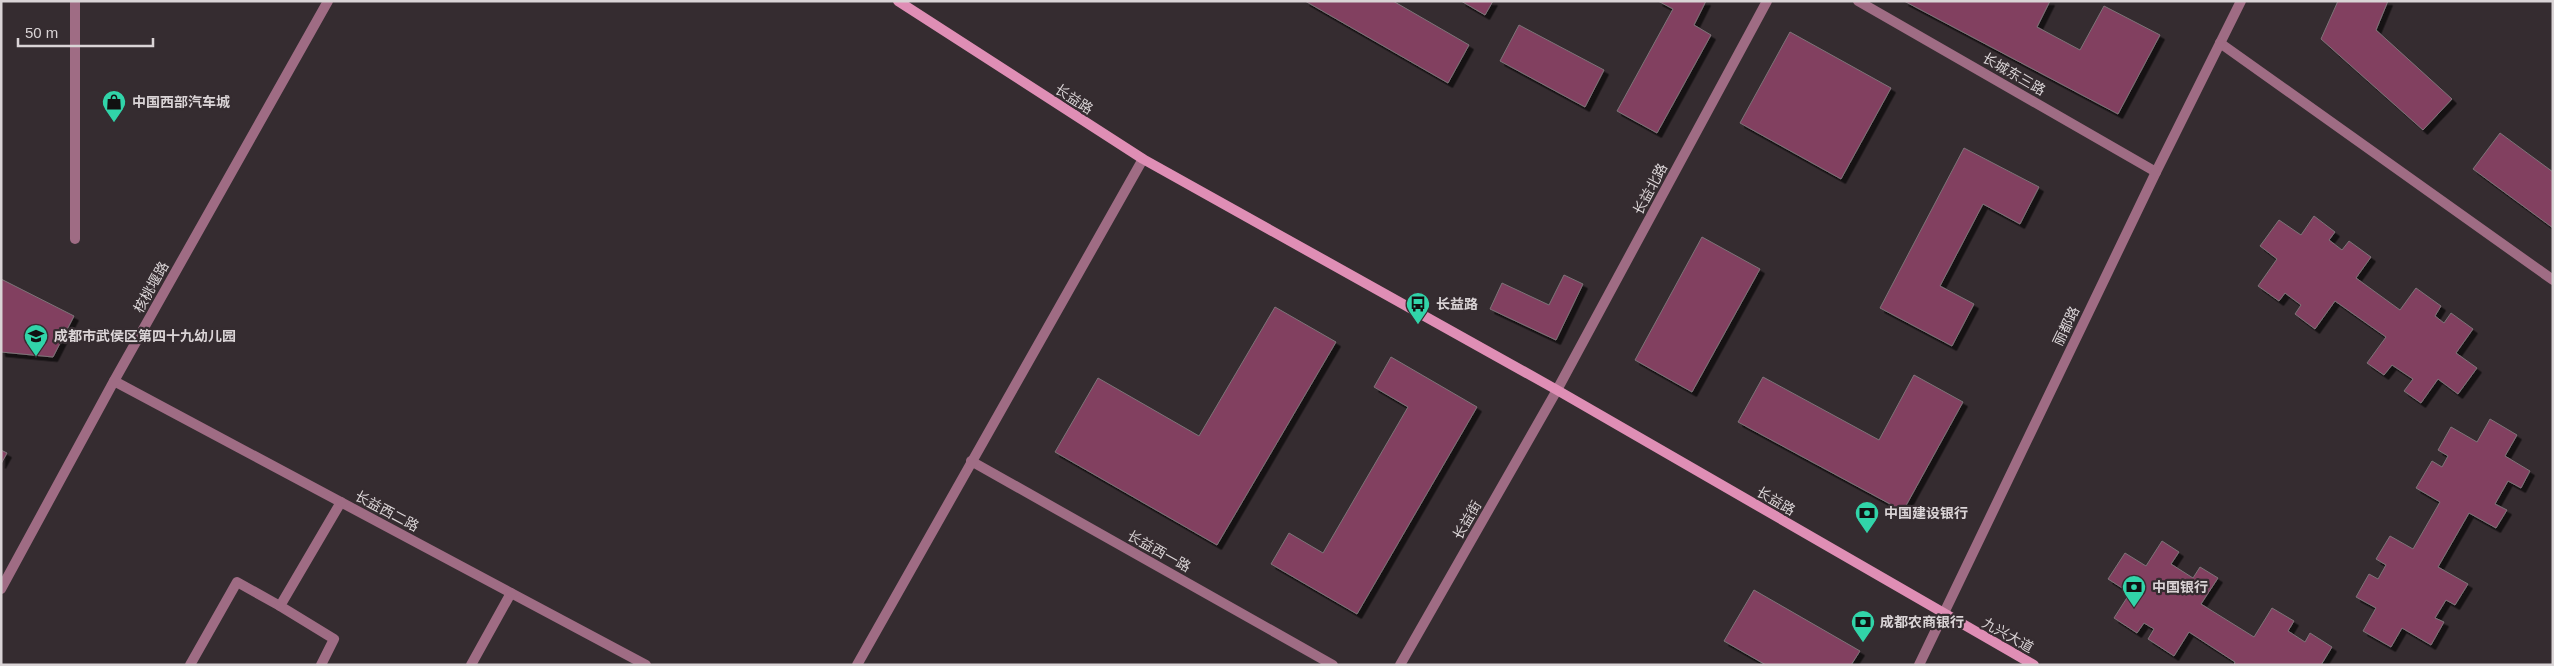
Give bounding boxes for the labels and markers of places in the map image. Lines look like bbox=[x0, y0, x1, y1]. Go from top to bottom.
shop icon: 中国西部汽车城 bbox=[101, 89, 127, 123]
place label: 中国西部汽车城 bbox=[132, 94, 230, 110]
bus stop icon: 长益路 bbox=[1405, 291, 1431, 325]
place label: 长益路 bbox=[1436, 296, 1478, 312]
school or university icon: 成都市武侯区第四十九幼儿园 bbox=[23, 323, 49, 357]
place label: 成都市武侯区第四十九幼儿园 bbox=[54, 328, 236, 344]
bank icon: 中国建设银行 bbox=[1854, 500, 1880, 534]
place label: 中国建设银行 bbox=[1884, 505, 1968, 521]
bank icon: 中国银行 bbox=[2121, 574, 2147, 608]
place label: 中国银行 bbox=[2152, 579, 2208, 595]
bank icon: 成都农商银行 bbox=[1850, 609, 1876, 643]
place label: 成都农商银行 bbox=[1880, 614, 1964, 630]

